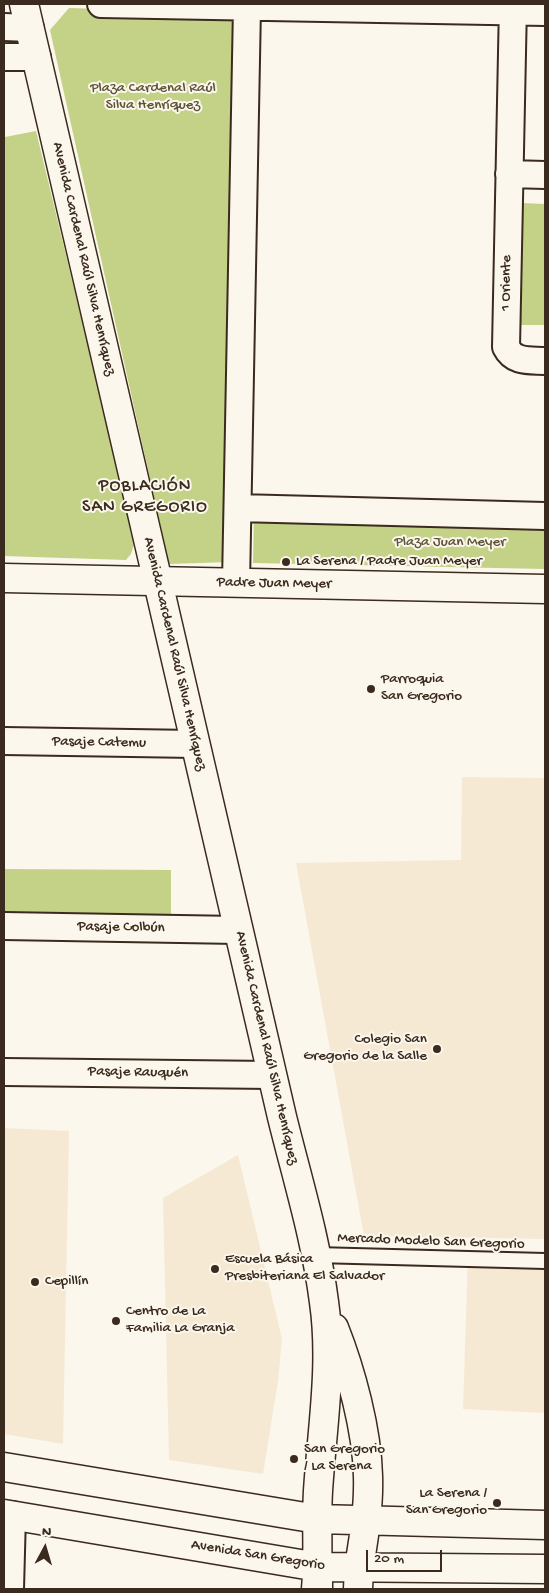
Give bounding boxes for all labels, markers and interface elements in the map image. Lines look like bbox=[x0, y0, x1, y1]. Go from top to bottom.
park label: Plaza Cardenal Raúl Silva Henríquez bbox=[90, 80, 216, 115]
street label: Avenida Cardenal Raúl Silva Henríquez bbox=[47, 140, 119, 378]
street label: 1 Oriente bbox=[498, 255, 516, 311]
district label: POBLACIÓN SAN GREGORIO bbox=[81, 476, 209, 518]
park label: Plaza Juan Meyer bbox=[395, 534, 505, 552]
street label: Avenida Cardenal Raúl Silva Henríquez bbox=[138, 535, 210, 773]
place label: La Serena / Padre Juan Meyer bbox=[296, 553, 482, 571]
marker: La Serena / Padre Juan Meyer bbox=[280, 556, 292, 568]
street label: Padre Juan Meyer bbox=[217, 574, 331, 594]
place label: Parroquia San Gregorio bbox=[381, 671, 462, 706]
marker: Parroquia San Gregorio bbox=[365, 683, 377, 695]
street label: Pasaje Catemu bbox=[52, 733, 146, 753]
street label: Pasaje Colbún bbox=[77, 918, 165, 938]
street label: Avenida Cardenal Raúl Silva Henríquez bbox=[230, 929, 302, 1167]
place label: Colegio San Gregorio de la Salle bbox=[303, 1031, 427, 1066]
marker: Colegio San Gregorio de la Salle bbox=[431, 1043, 443, 1055]
street label: Pasaje Rauquén bbox=[88, 1063, 188, 1083]
street label: Mercado Modelo San Gregorio bbox=[337, 1230, 525, 1254]
place label: Escuela Básica Presbiteriana El Salvador bbox=[225, 1251, 384, 1286]
marker: Escuela Básica Presbiteriana El Salvador bbox=[209, 1263, 221, 1275]
place label: Cepillín bbox=[45, 1273, 88, 1291]
marker: Cepillín bbox=[29, 1276, 41, 1288]
place label: Centro de La Familia La Granja bbox=[126, 1303, 235, 1338]
marker: Centro de La Familia La Granja bbox=[110, 1315, 122, 1327]
place label: San Gregorio / La Serena bbox=[304, 1441, 385, 1476]
marker: San Gregorio / La Serena bbox=[288, 1453, 300, 1465]
place label: La Serena / San Gregorio bbox=[406, 1485, 487, 1520]
marker: La Serena / San Gregorio bbox=[491, 1497, 503, 1509]
north arrow bbox=[20, 1523, 70, 1573]
text: N bbox=[41, 1524, 52, 1542]
street label: Avenida San Gregorio bbox=[190, 1537, 326, 1575]
scale bar bbox=[369, 1540, 445, 1572]
text: 20 m bbox=[374, 1550, 404, 1568]

